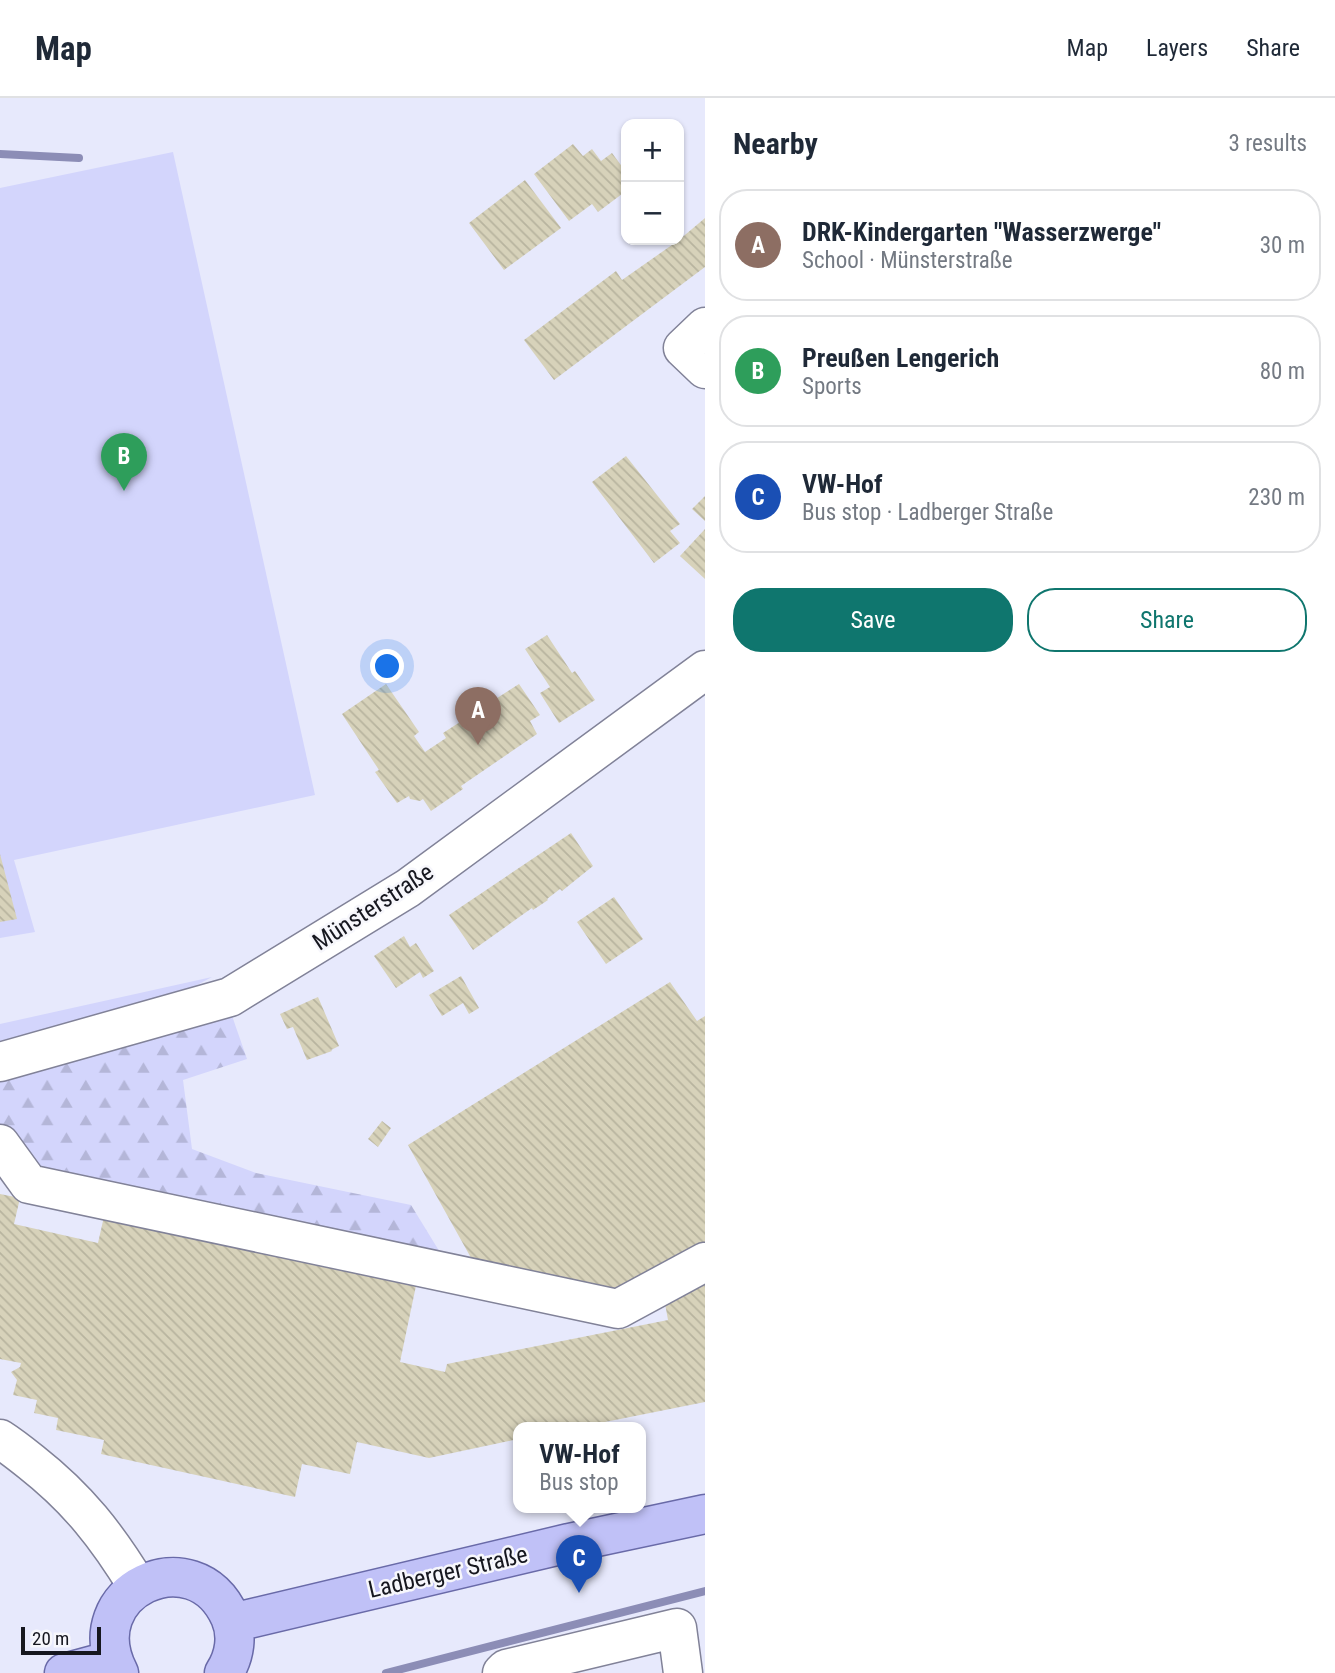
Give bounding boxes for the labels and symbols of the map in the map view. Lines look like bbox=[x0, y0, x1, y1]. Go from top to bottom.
pin: B bbox=[101, 433, 147, 491]
your location bbox=[370, 649, 404, 683]
pin: A bbox=[455, 687, 501, 745]
street label: Münsterstraße bbox=[307, 858, 439, 956]
pin: C bbox=[556, 1535, 602, 1593]
street label: Ladberger Straße bbox=[366, 1540, 530, 1604]
scale bar bbox=[21, 1624, 102, 1656]

